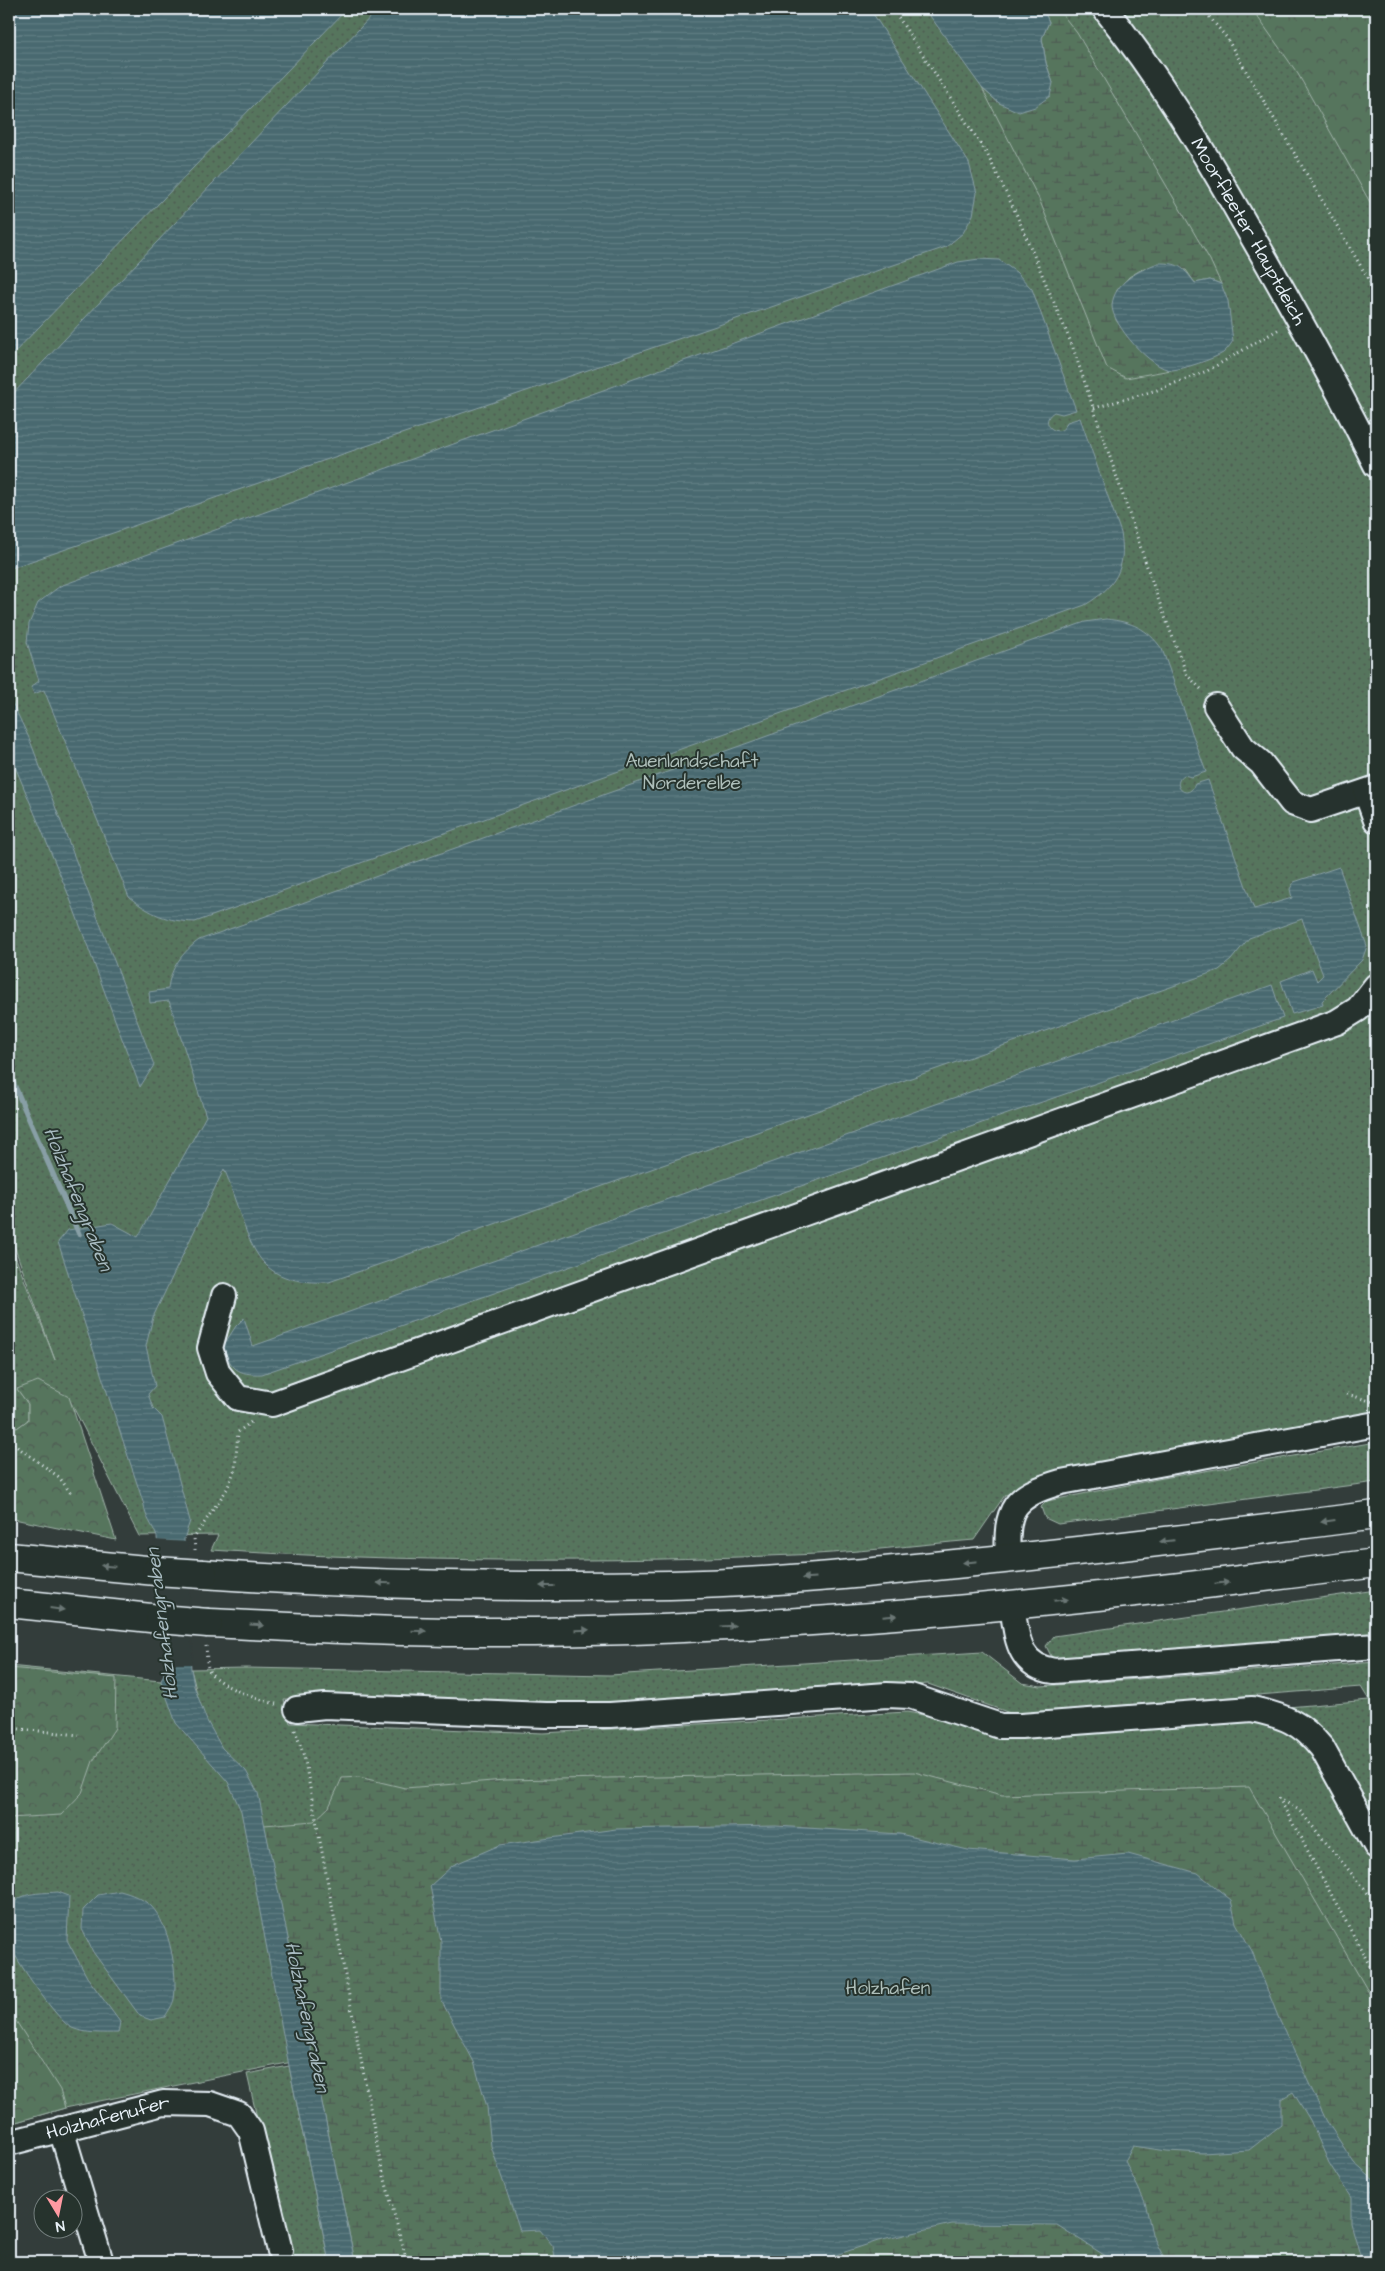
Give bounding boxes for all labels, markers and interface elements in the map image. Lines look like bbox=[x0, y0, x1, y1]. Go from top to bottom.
street label: Moorfleeter Hauptdeich bbox=[1184, 133, 1313, 330]
park label: Auenlandschaft Norderelbe bbox=[625, 748, 759, 797]
water label: Holzhafengraben bbox=[35, 1123, 120, 1277]
one-way arrow bbox=[1320, 1517, 1336, 1525]
one-way arrow bbox=[1158, 1538, 1174, 1546]
water label: Holzhafengraben bbox=[139, 1544, 186, 1702]
one-way arrow bbox=[962, 1558, 978, 1566]
one-way arrow bbox=[100, 1562, 116, 1570]
one-way arrow bbox=[800, 1575, 816, 1583]
one-way arrow bbox=[376, 1579, 392, 1587]
one-way arrow bbox=[1214, 1579, 1230, 1587]
one-way arrow bbox=[538, 1582, 554, 1590]
one-way arrow bbox=[1053, 1596, 1069, 1604]
one-way arrow bbox=[49, 1605, 65, 1613]
one-way arrow bbox=[882, 1611, 898, 1619]
one-way arrow bbox=[249, 1621, 265, 1629]
one-way arrow bbox=[720, 1621, 736, 1629]
one-way arrow bbox=[574, 1626, 590, 1634]
one-way arrow bbox=[412, 1627, 428, 1635]
water label: Holzhafengraben bbox=[276, 1939, 337, 2097]
park label: Holzhafen bbox=[846, 1975, 930, 2002]
street label: Holzhafenufer bbox=[43, 2089, 170, 2146]
north arrow bbox=[32, 2188, 82, 2238]
text: N bbox=[54, 2215, 66, 2236]

